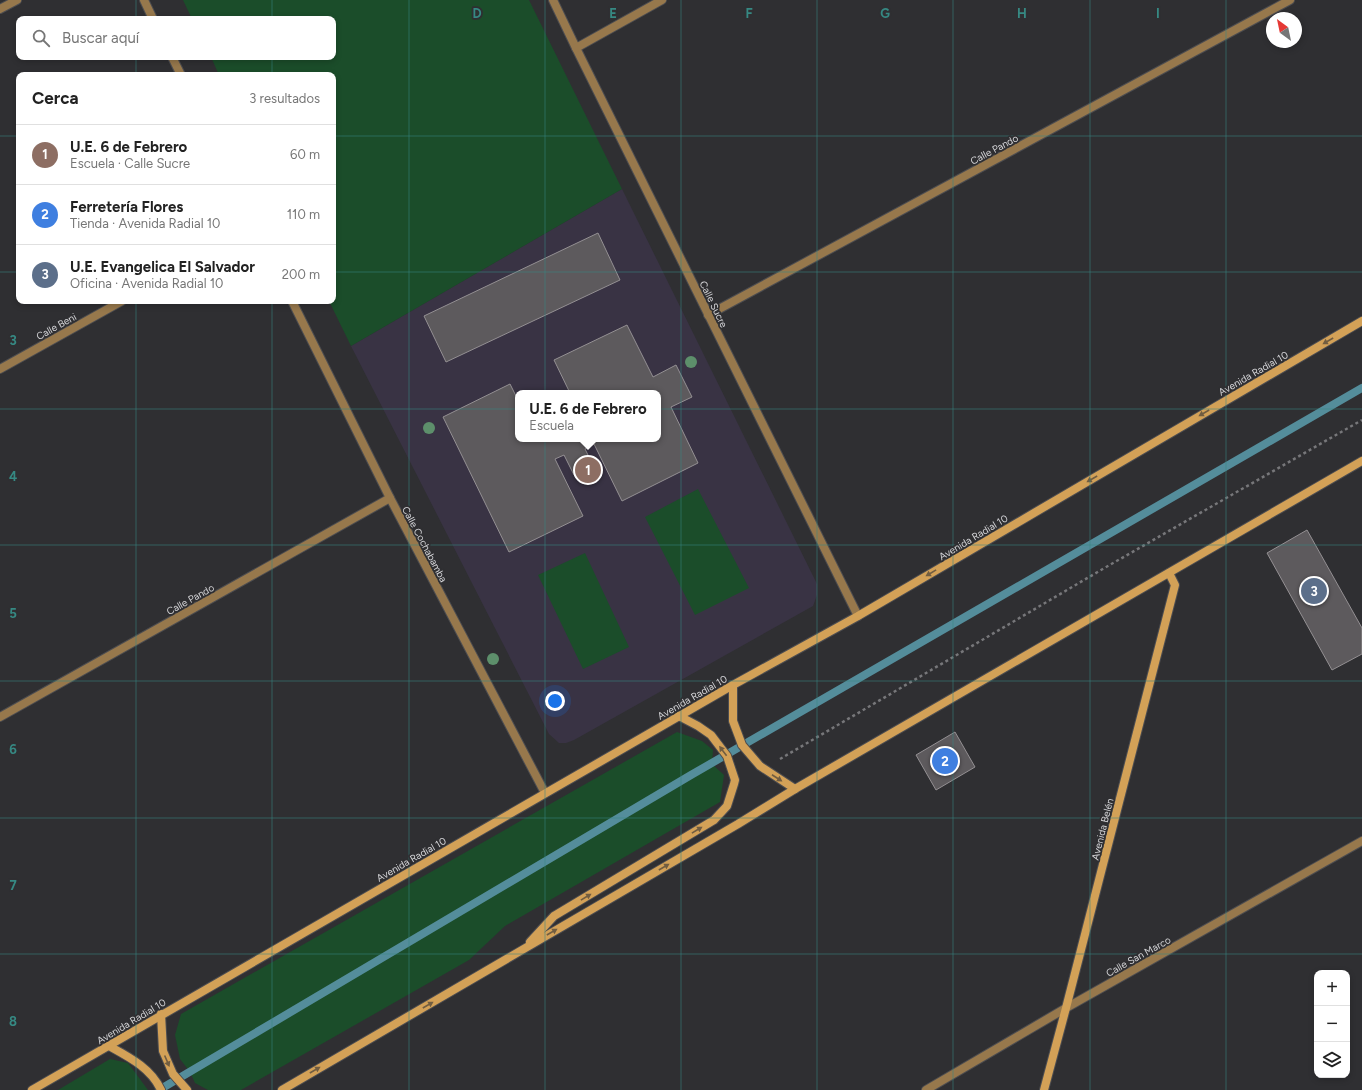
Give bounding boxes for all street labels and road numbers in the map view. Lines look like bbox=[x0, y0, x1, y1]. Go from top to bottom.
street label: Calle Pando bbox=[968, 131, 1021, 168]
street label: Calle Sucre bbox=[697, 279, 731, 330]
street label: Calle Beni bbox=[34, 310, 79, 343]
street label: Avenida Radial 10 bbox=[1216, 348, 1290, 399]
street label: Calle Cochabamba bbox=[399, 504, 450, 584]
street label: Avenida Radial 10 bbox=[936, 512, 1010, 563]
street label: Calle Pando bbox=[164, 581, 217, 618]
street label: Avenida Radial 10 bbox=[655, 672, 729, 723]
street label: Avenida Belén bbox=[1089, 796, 1117, 861]
street label: Avenida Radial 10 bbox=[374, 834, 448, 885]
street label: Calle San Marco bbox=[1104, 933, 1173, 980]
street label: Avenida Radial 10 bbox=[94, 996, 168, 1047]

